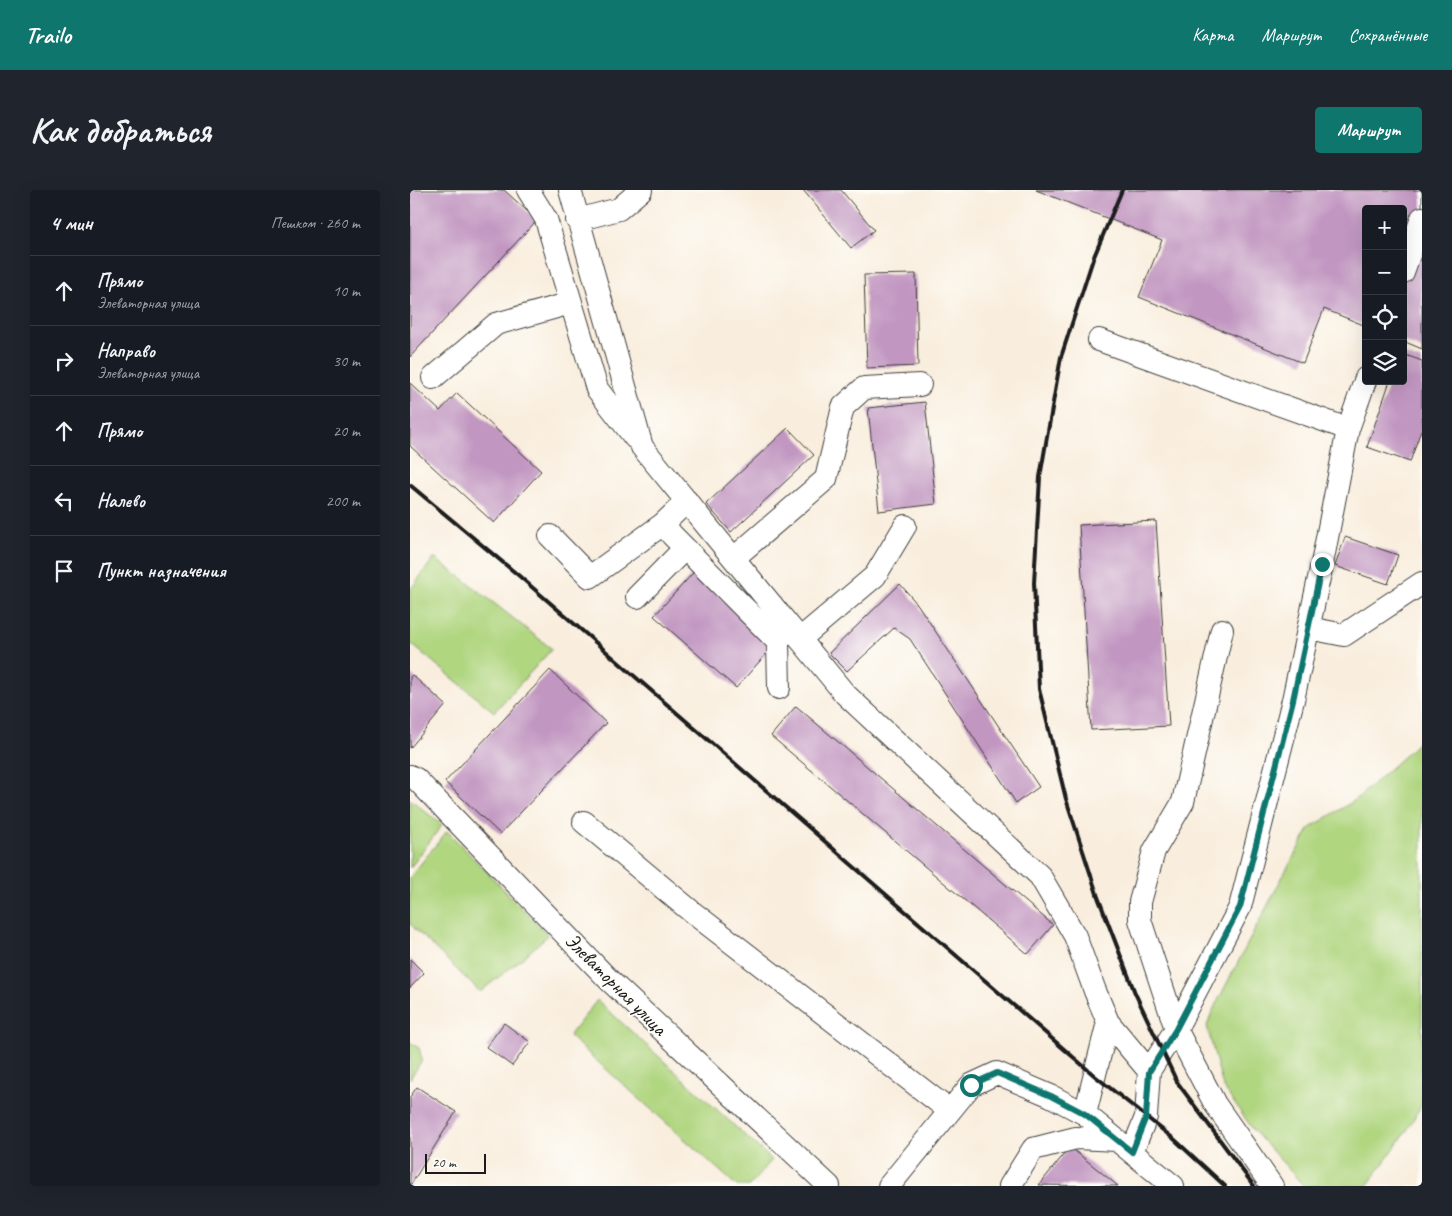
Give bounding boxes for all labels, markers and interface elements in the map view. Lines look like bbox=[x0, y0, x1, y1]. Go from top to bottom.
text: Trailo bbox=[25, 20, 71, 50]
text: Карта bbox=[1192, 24, 1233, 46]
text: Маршрут bbox=[1261, 24, 1321, 46]
text: Сохранённые bbox=[1349, 24, 1427, 46]
button: Маршрут bbox=[1315, 107, 1422, 153]
text: Как добраться bbox=[30, 108, 211, 153]
map controls bbox=[1362, 205, 1407, 385]
button: + bbox=[1362, 205, 1407, 250]
text: 4 мин bbox=[50, 210, 93, 236]
text: Пешком · 260 m bbox=[271, 213, 360, 233]
button: − bbox=[1362, 250, 1407, 295]
text: Прямо bbox=[97, 269, 142, 293]
icon: ahead bbox=[50, 277, 78, 305]
text: 10 m bbox=[333, 281, 360, 301]
text: Элеваторная улица bbox=[97, 293, 199, 313]
button: locate bbox=[1362, 295, 1407, 340]
text: Направо bbox=[97, 339, 155, 363]
button: layers bbox=[1362, 340, 1407, 385]
icon: right bbox=[50, 347, 78, 375]
text: 30 m bbox=[333, 351, 360, 371]
text: Элеваторная улица bbox=[97, 363, 199, 383]
icon: ahead bbox=[50, 417, 78, 445]
text: Прямо bbox=[97, 419, 142, 443]
text: 20 m bbox=[333, 421, 360, 441]
icon: left bbox=[50, 487, 78, 515]
text: Налево bbox=[97, 489, 145, 513]
text: 200 m bbox=[326, 491, 360, 511]
route end bbox=[1311, 553, 1334, 576]
icon: arrive bbox=[50, 557, 78, 585]
text: Пункт назначения bbox=[97, 559, 226, 583]
street label: Элеваторная улица bbox=[559, 927, 674, 1042]
route start bbox=[960, 1074, 983, 1097]
scale bar bbox=[425, 1151, 486, 1174]
text: 20 m bbox=[432, 1154, 456, 1171]

